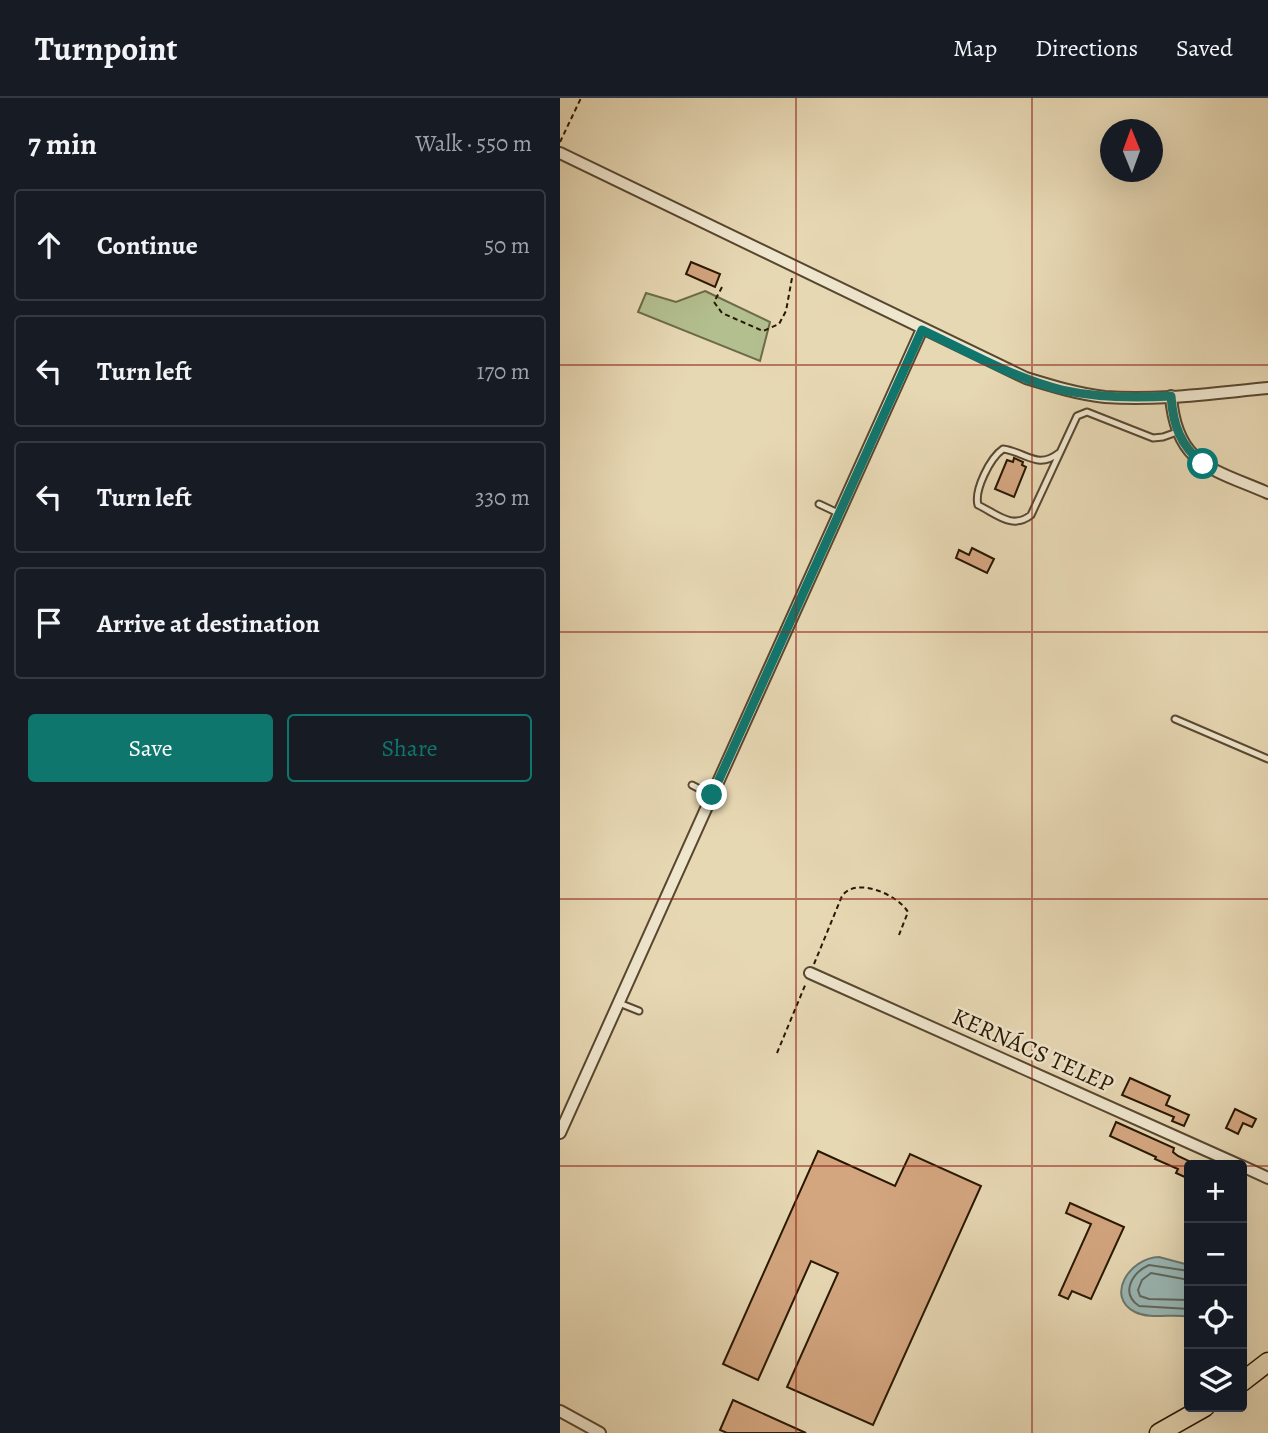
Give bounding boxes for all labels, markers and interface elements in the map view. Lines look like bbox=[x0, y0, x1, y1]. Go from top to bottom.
text: Turnpoint bbox=[35, 26, 177, 71]
text: Map bbox=[953, 32, 997, 64]
text: Directions bbox=[1035, 32, 1138, 64]
text: Saved bbox=[1176, 32, 1233, 64]
north arrow bbox=[1100, 119, 1163, 182]
text: 7 min bbox=[28, 124, 97, 164]
text: Walk · 550 m bbox=[415, 128, 532, 159]
icon: ahead bbox=[30, 226, 68, 264]
text: Continue bbox=[97, 228, 198, 263]
text: 50 m bbox=[484, 230, 530, 261]
icon: left bbox=[30, 352, 68, 390]
text: Turn left bbox=[97, 354, 192, 389]
text: 170 m bbox=[477, 356, 530, 387]
route start bbox=[1187, 448, 1218, 479]
icon: left bbox=[30, 478, 68, 516]
text: Turn left bbox=[97, 480, 192, 515]
text: 330 m bbox=[475, 482, 530, 513]
icon: arrive bbox=[30, 604, 68, 642]
text: Arrive at destination bbox=[97, 606, 320, 641]
button: Save bbox=[28, 714, 273, 782]
button: Share bbox=[287, 714, 532, 782]
route end bbox=[696, 779, 727, 810]
street label: KERNÁCS TELEP bbox=[947, 1000, 1119, 1100]
map controls bbox=[1184, 1160, 1247, 1412]
button: + bbox=[1184, 1160, 1247, 1223]
button: − bbox=[1184, 1223, 1247, 1286]
button: locate bbox=[1184, 1286, 1247, 1349]
button: layers bbox=[1184, 1349, 1247, 1412]

